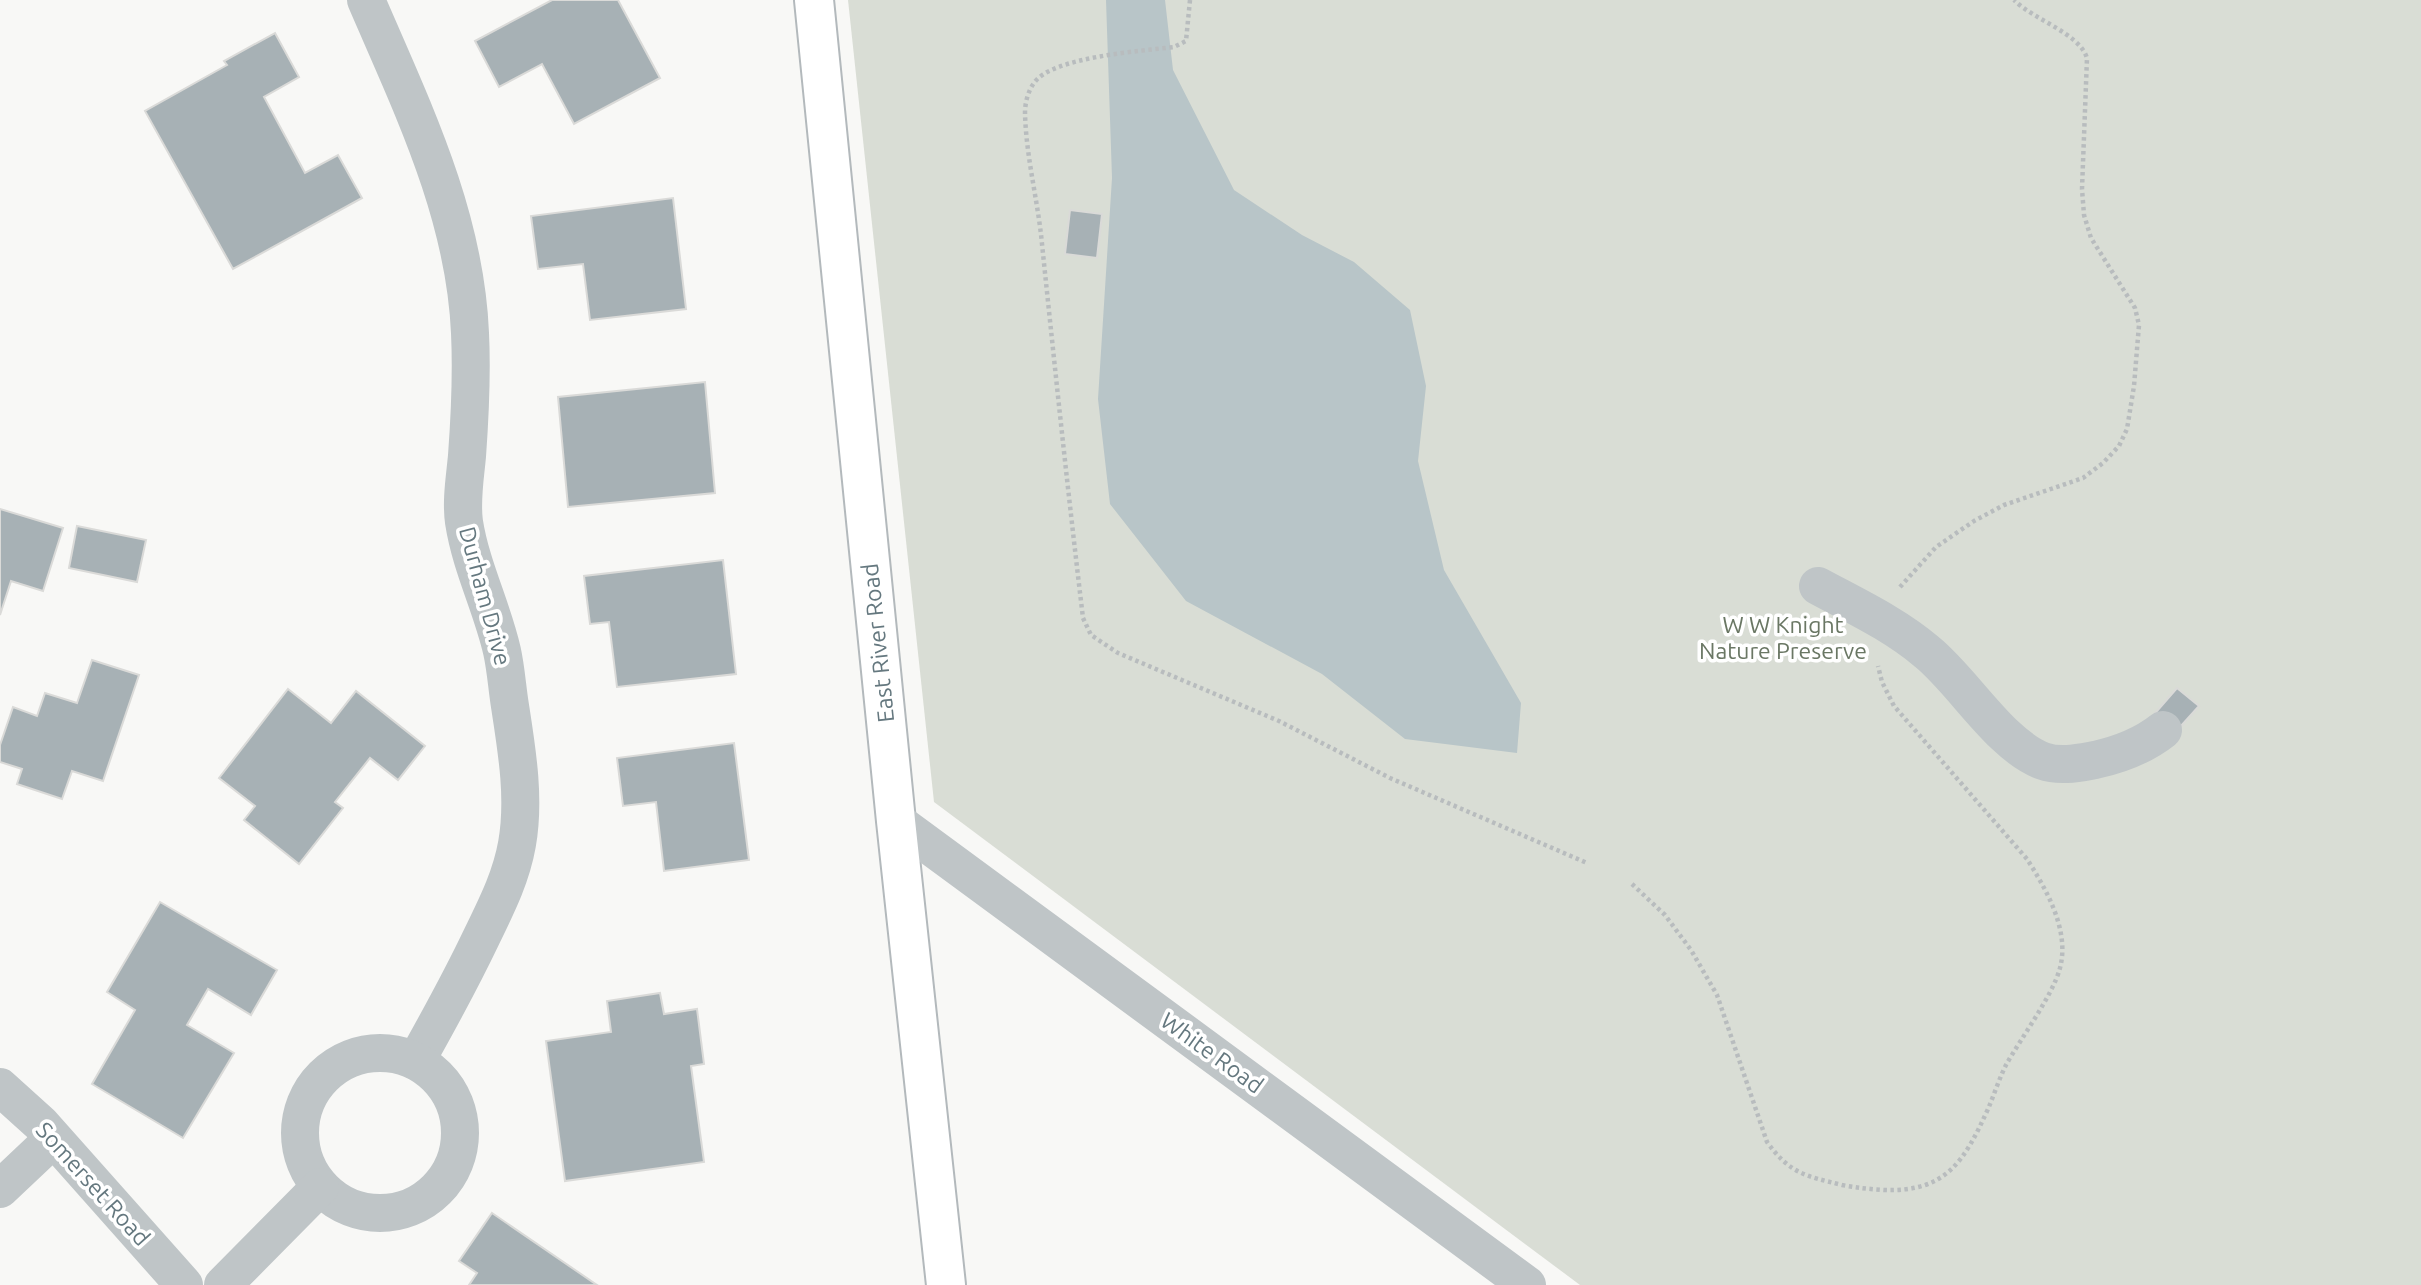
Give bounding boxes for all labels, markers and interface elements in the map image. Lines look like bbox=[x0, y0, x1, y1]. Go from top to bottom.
street label: Durham Drive bbox=[455, 524, 516, 668]
street label: East River Road bbox=[857, 562, 898, 724]
park label: W W Knight Nature Preserve bbox=[1699, 612, 1867, 663]
street label: White Road bbox=[1156, 1007, 1268, 1098]
street label: Somerset Road bbox=[32, 1117, 155, 1250]

